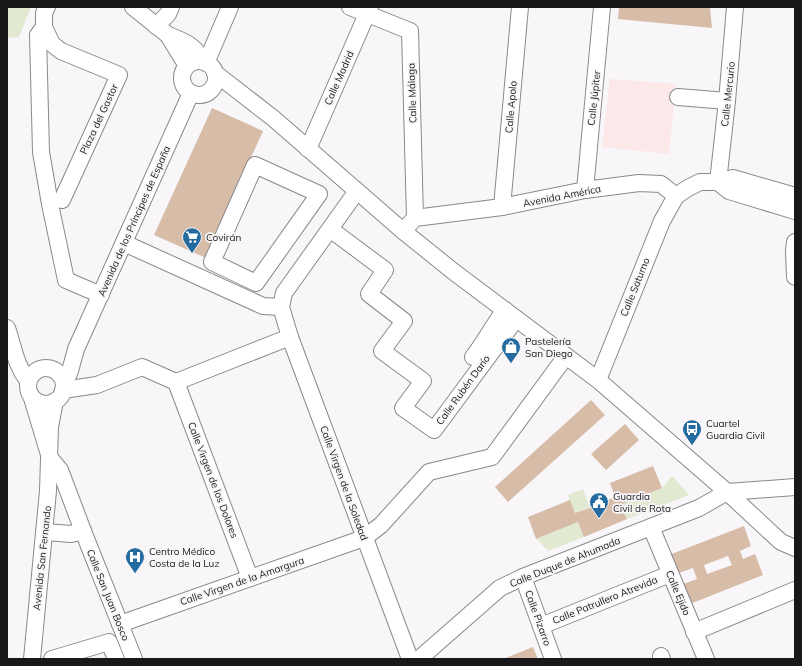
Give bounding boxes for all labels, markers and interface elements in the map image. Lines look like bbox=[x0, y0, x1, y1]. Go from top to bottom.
street label: Calle Madrid bbox=[321, 49, 357, 107]
street label: Calle Mercurio bbox=[718, 60, 738, 127]
street label: Calle Málaga bbox=[404, 63, 420, 123]
street label: Calle Júpiter bbox=[585, 69, 603, 126]
street label: Calle Apolo bbox=[502, 80, 520, 134]
street label: Plaza del Gastor bbox=[77, 81, 121, 156]
street label: Avenida de los Príncipes de España bbox=[95, 144, 173, 298]
street label: Avenida América bbox=[522, 182, 602, 210]
supermarket icon: Covirán bbox=[181, 226, 203, 254]
place label: Covirán bbox=[206, 231, 241, 244]
street label: Calle Saturno bbox=[617, 255, 653, 318]
place label: Pastelería San Diego bbox=[525, 335, 573, 360]
shop icon: Pastelería San Diego bbox=[500, 336, 522, 364]
street label: Calle Rubén Darío bbox=[433, 352, 493, 428]
place label: Cuartel Guardia Civil bbox=[706, 417, 765, 442]
bus stop icon: Cuartel Guardia Civil bbox=[681, 418, 703, 446]
street label: Calle Virgen de los Dolores bbox=[185, 420, 241, 540]
street label: Calle Virgen de la Soledad bbox=[317, 424, 371, 542]
place label: Guardia Civil de Rota bbox=[613, 490, 671, 515]
public building icon: Guardia Civil de Rota bbox=[588, 491, 610, 519]
street label: Avenida San Fernando bbox=[30, 505, 54, 611]
street label: Calle Duque de Ahumada bbox=[508, 534, 622, 590]
place label: Centro Médico Costa de la Luz bbox=[149, 545, 220, 570]
hospital icon: Centro Médico Costa de la Luz bbox=[124, 546, 146, 574]
street label: Calle San Juan Bosco bbox=[84, 547, 132, 643]
street label: Calle Virgen de la Amargura bbox=[178, 554, 306, 608]
street label: Calle Ejido bbox=[663, 568, 693, 618]
street label: Calle Patrullero Atrevida bbox=[551, 573, 659, 627]
street label: Calle Pizarro bbox=[522, 588, 554, 648]

